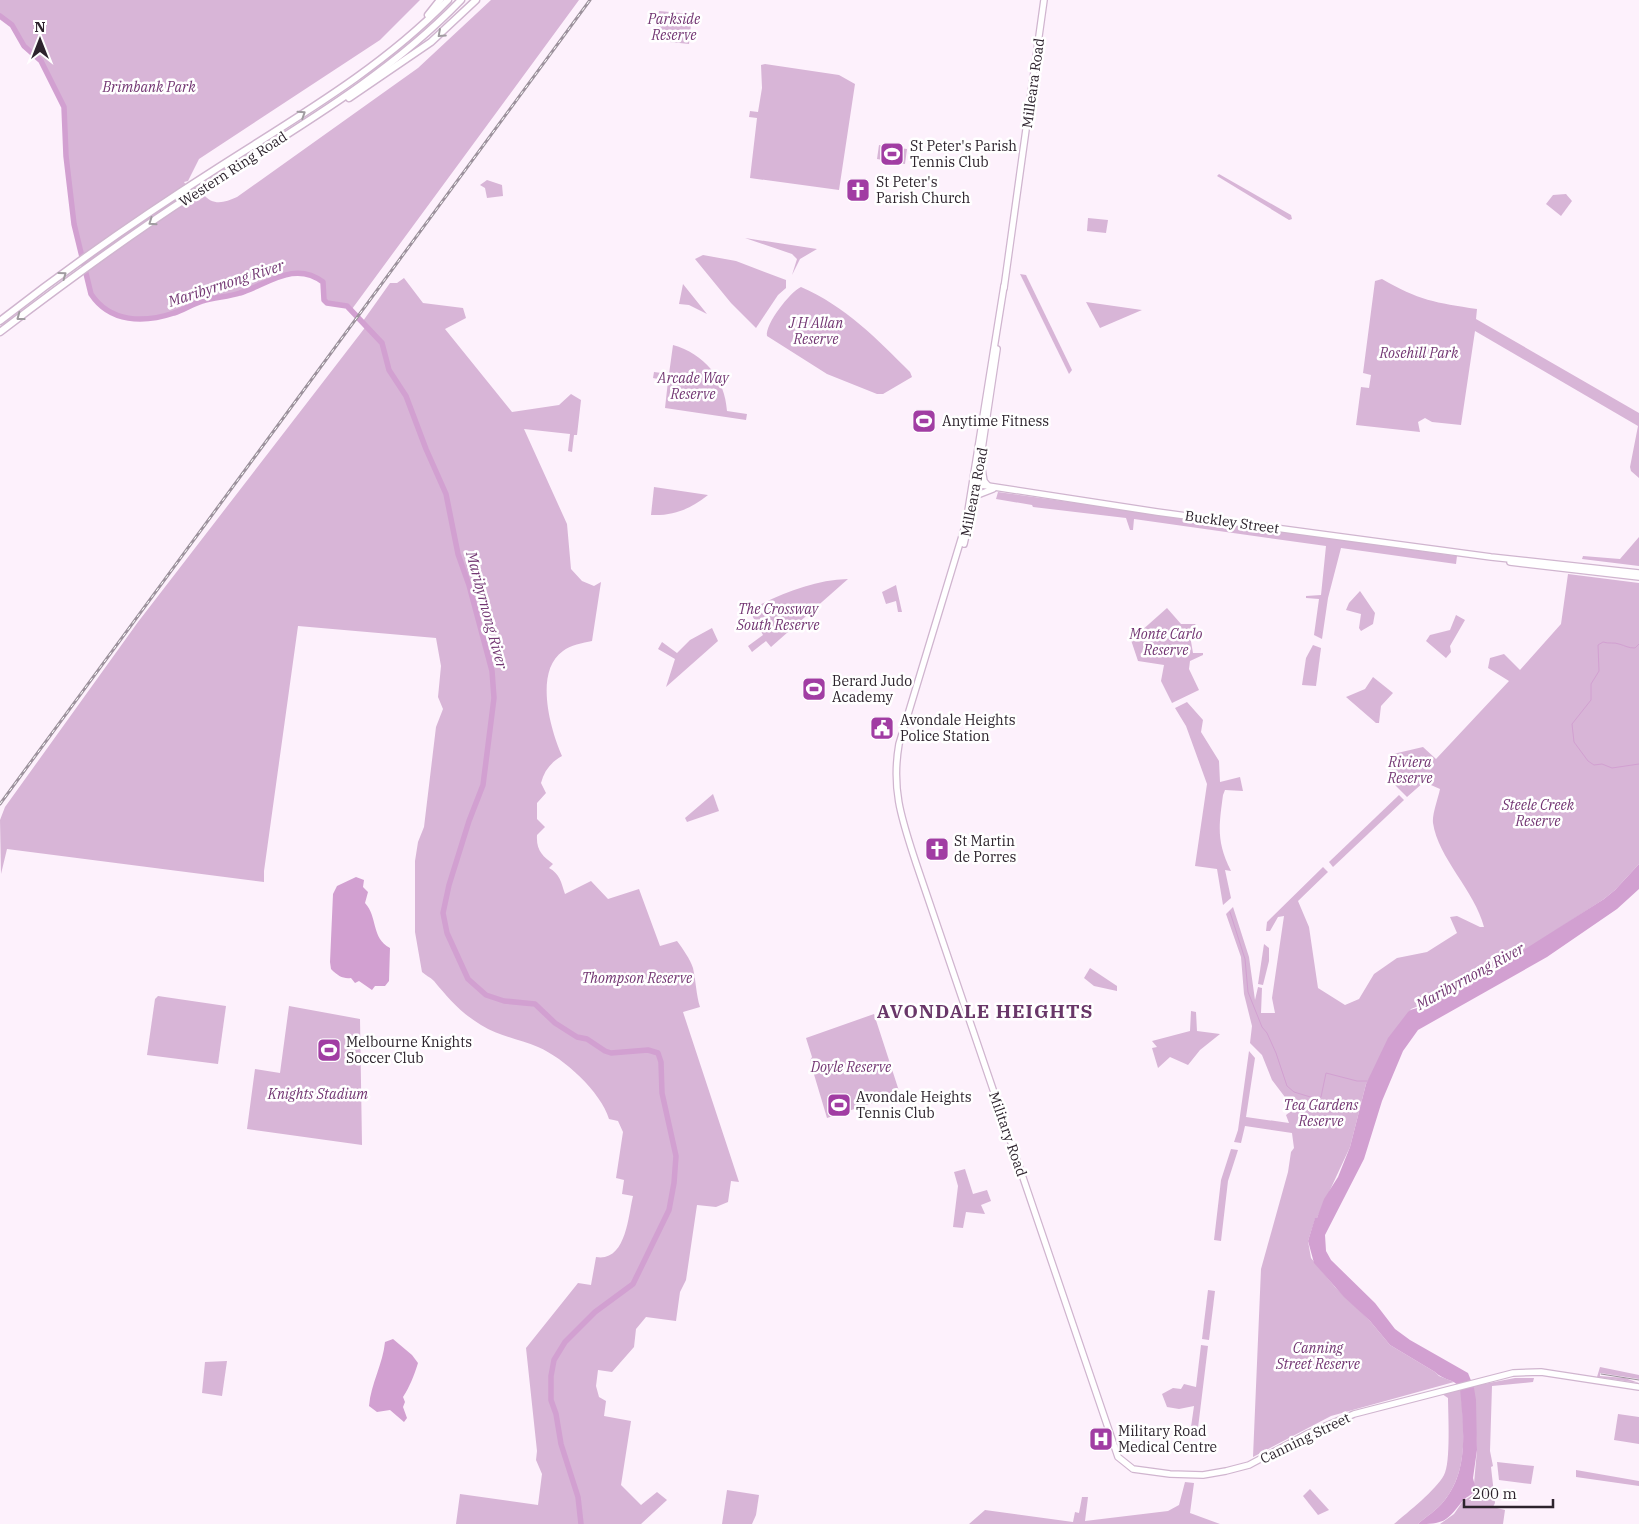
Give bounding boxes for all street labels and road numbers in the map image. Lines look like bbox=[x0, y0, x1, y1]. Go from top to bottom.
street label: Milleara Road bbox=[1018, 36, 1048, 129]
street label: Western Ring Road bbox=[176, 127, 291, 211]
street label: Milleara Road bbox=[957, 445, 992, 538]
street label: Buckley Street bbox=[1184, 506, 1280, 538]
street label: Military Road bbox=[985, 1089, 1031, 1179]
street label: Canning Street bbox=[1257, 1408, 1353, 1468]

